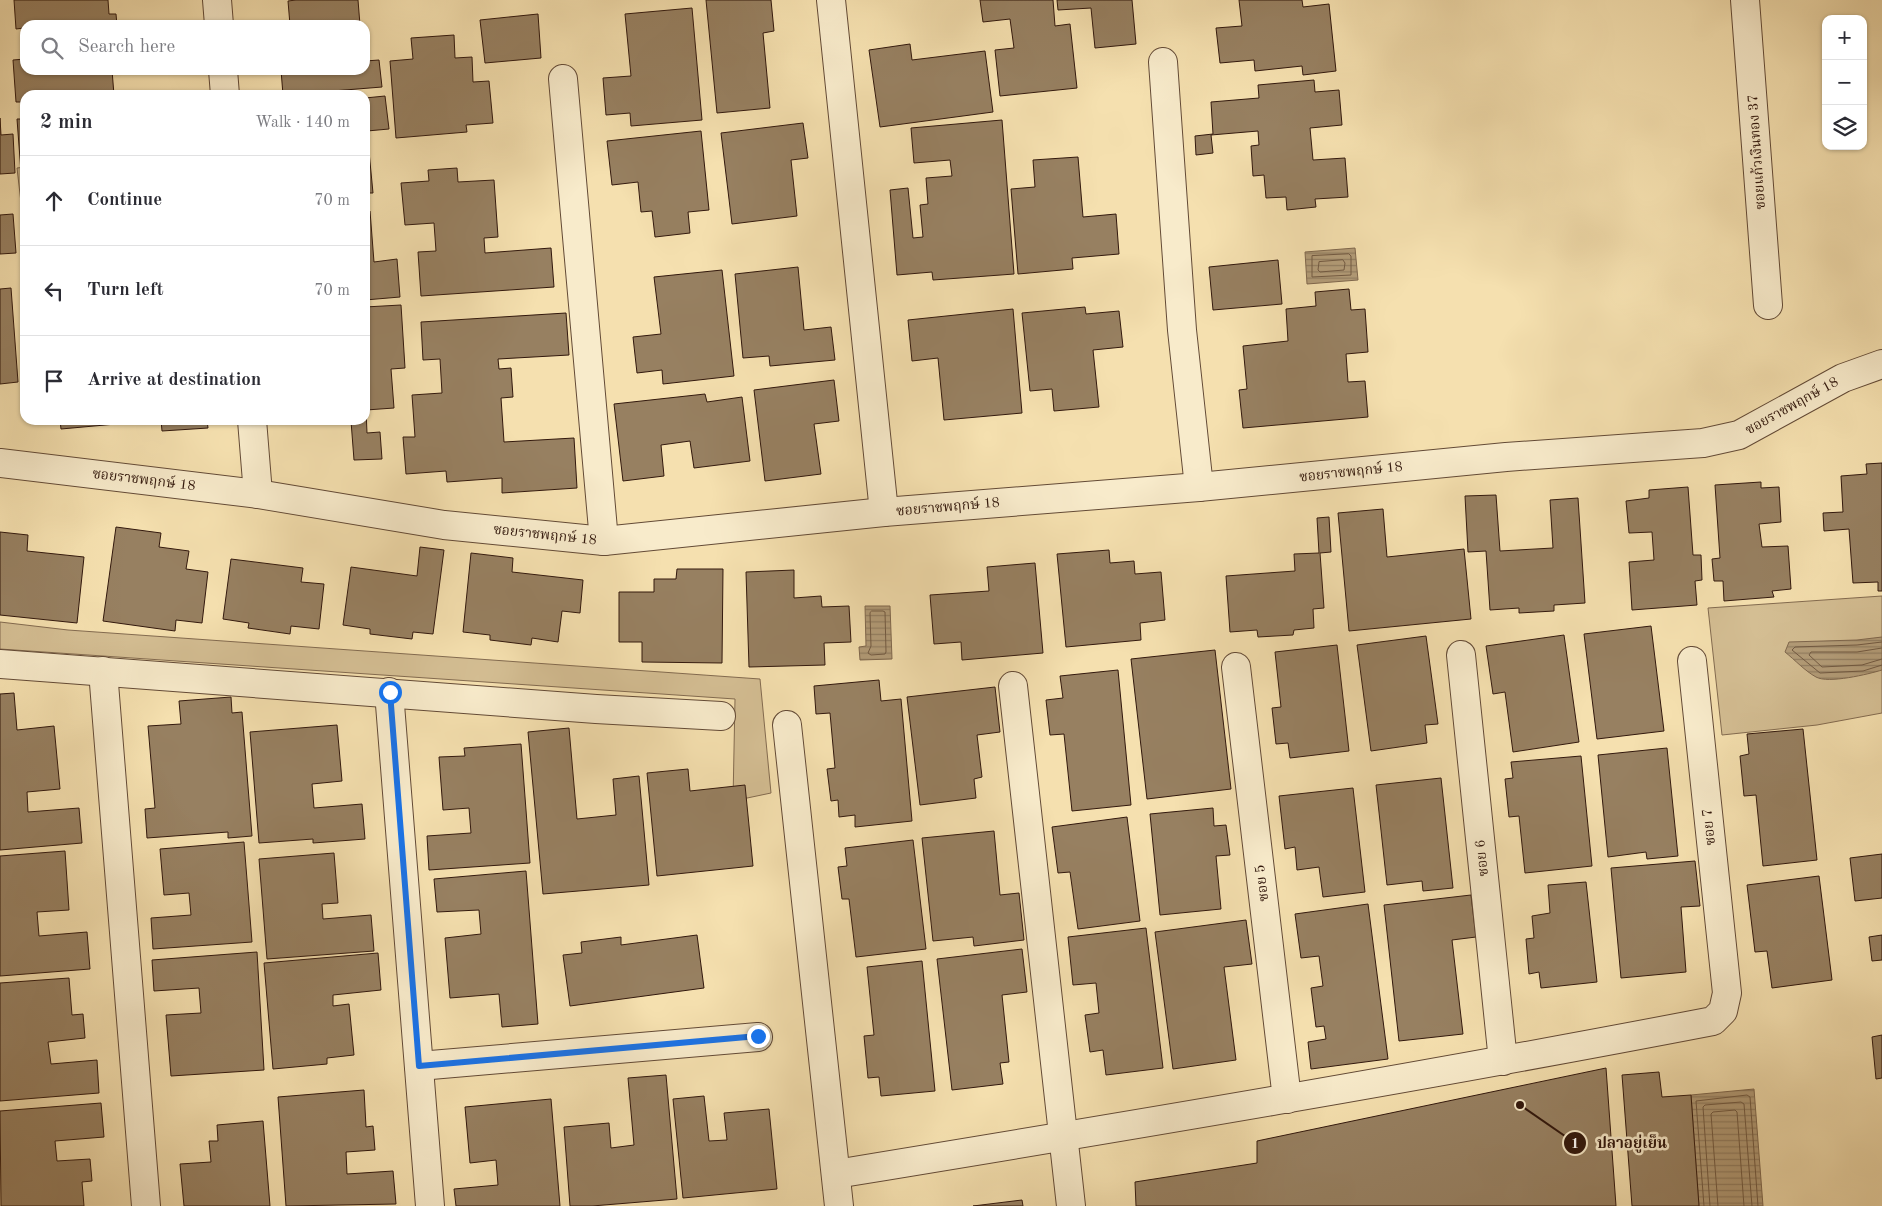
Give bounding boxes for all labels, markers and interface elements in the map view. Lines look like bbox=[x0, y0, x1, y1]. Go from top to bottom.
map controls bbox=[1822, 15, 1867, 150]
button: + bbox=[1822, 15, 1867, 60]
search box bbox=[20, 20, 370, 75]
icon: search bbox=[38, 34, 66, 62]
text: Search here bbox=[78, 38, 175, 57]
button: − bbox=[1822, 60, 1867, 105]
street label: ซอยแก้วเงินทอง 37 bbox=[1744, 94, 1768, 210]
button: layers bbox=[1822, 105, 1867, 150]
text: 2 min bbox=[40, 112, 93, 133]
text: Walk · 140 m bbox=[255, 115, 350, 131]
icon: ahead bbox=[40, 187, 68, 215]
text: Continue bbox=[87, 191, 162, 210]
text: 70 m bbox=[314, 193, 350, 209]
icon: left bbox=[40, 277, 68, 305]
text: Turn left bbox=[87, 281, 164, 300]
text: 70 m bbox=[314, 283, 350, 299]
icon: arrive bbox=[40, 367, 68, 395]
text: Arrive at destination bbox=[87, 371, 261, 390]
street label: ซอยราชพฤกษ์ 18 bbox=[1742, 372, 1841, 437]
street label: ซอยราชพฤกษ์ 18 bbox=[1298, 457, 1403, 484]
street label: ซอยราชพฤกษ์ 18 bbox=[92, 464, 197, 493]
street label: ซอยราชพฤกษ์ 18 bbox=[895, 493, 1000, 519]
street label: ซอยราชพฤกษ์ 18 bbox=[493, 520, 598, 547]
route start bbox=[379, 681, 402, 704]
street label: ซอย 7 bbox=[1700, 808, 1718, 846]
street label: ซอย 6 bbox=[1473, 839, 1491, 877]
street label: ซอย 5 bbox=[1253, 864, 1271, 902]
route end bbox=[747, 1025, 770, 1048]
callout: ปลาอยู่เย็น bbox=[1562, 1128, 1677, 1158]
text: ปลาอยู่เย็น bbox=[1597, 1134, 1667, 1153]
text: 1 bbox=[1571, 1137, 1579, 1152]

